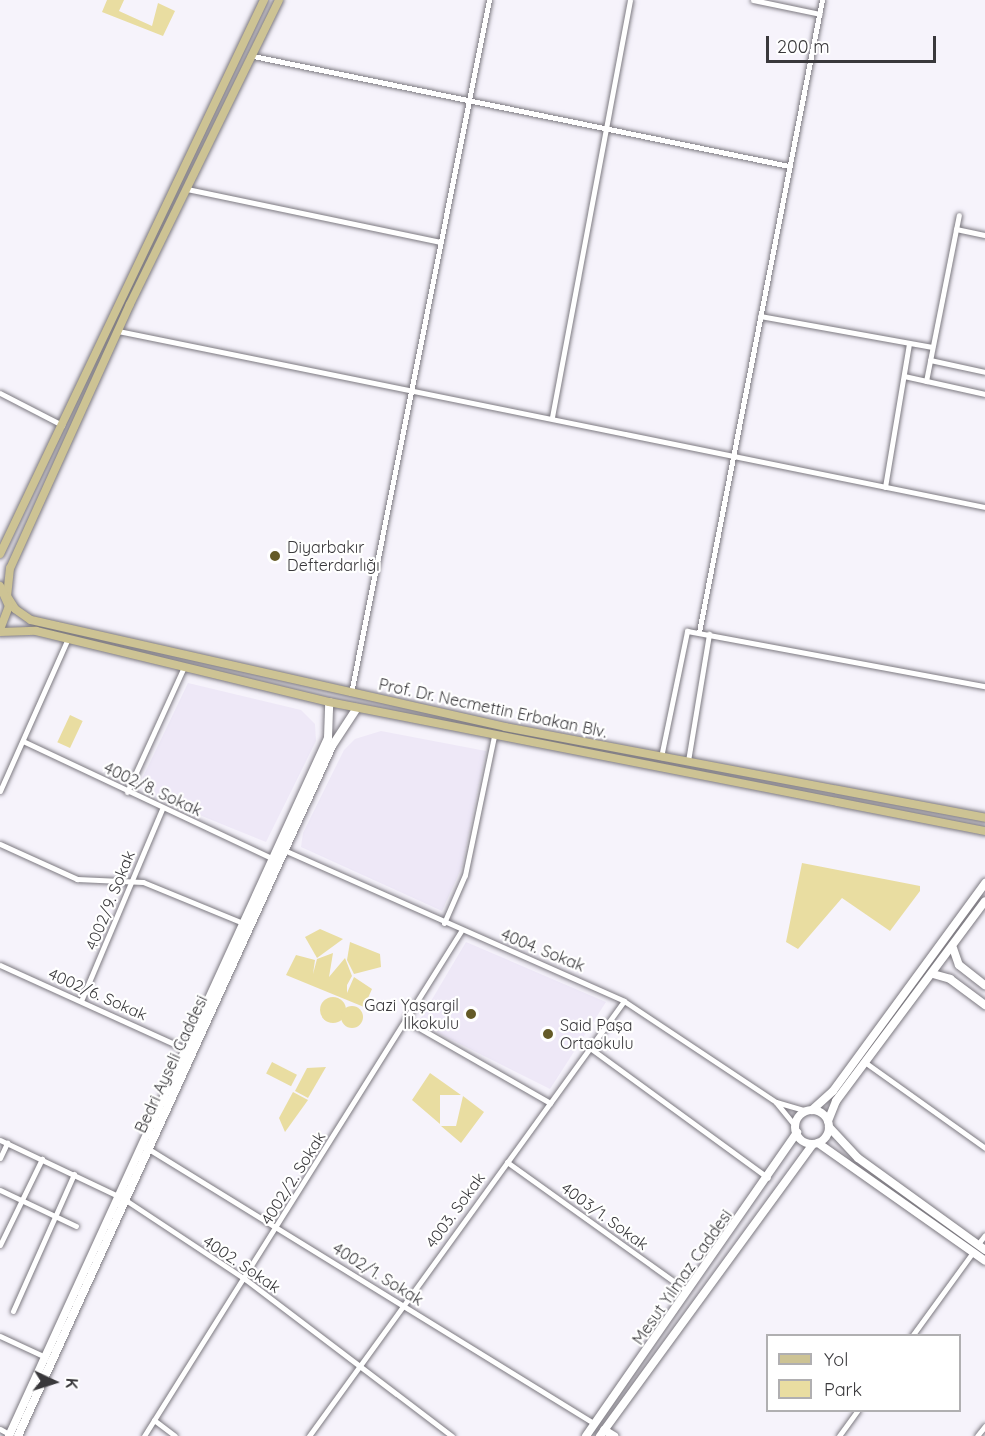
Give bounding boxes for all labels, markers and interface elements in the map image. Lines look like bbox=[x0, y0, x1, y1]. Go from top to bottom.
scale bar bbox=[769, 24, 938, 62]
text: 200 m bbox=[777, 35, 830, 58]
place label: Diyarbakır Defterdarlığı bbox=[287, 537, 380, 575]
marker: Diyarbakır Defterdarlığı bbox=[268, 549, 282, 563]
street label: Prof. Dr. Necmettin Erbakan Blv. bbox=[377, 674, 609, 742]
street label: 4002/8. Sokak bbox=[101, 758, 205, 820]
street label: 4002/9. Sokak bbox=[81, 847, 139, 953]
street label: 4004. Sokak bbox=[498, 925, 588, 975]
street label: 4002/6. Sokak bbox=[46, 964, 150, 1024]
street label: Bedri Ayseli Caddesi bbox=[131, 992, 211, 1136]
place label: Gazi Yaşargil İlkokulu bbox=[364, 995, 459, 1033]
marker: Gazi Yaşargil İlkokulu bbox=[464, 1007, 478, 1021]
place label: Said Paşa Ortaokulu bbox=[560, 1015, 633, 1053]
marker: Said Paşa Ortaokulu bbox=[541, 1027, 555, 1041]
street label: 4002/2. Sokak bbox=[257, 1128, 329, 1228]
street label: 4003. Sokak bbox=[421, 1169, 489, 1251]
street label: 4003/1. Sokak bbox=[558, 1178, 652, 1254]
street label: Mesut Yılmaz Caddesi bbox=[628, 1206, 736, 1348]
street label: 4002. Sokak bbox=[200, 1231, 284, 1297]
street label: 4002/1. Sokak bbox=[329, 1238, 427, 1310]
legend bbox=[766, 1334, 961, 1412]
text: Yol bbox=[824, 1348, 848, 1371]
north arrow bbox=[24, 1352, 84, 1412]
text: K bbox=[62, 1377, 82, 1389]
text: Park bbox=[824, 1378, 862, 1401]

